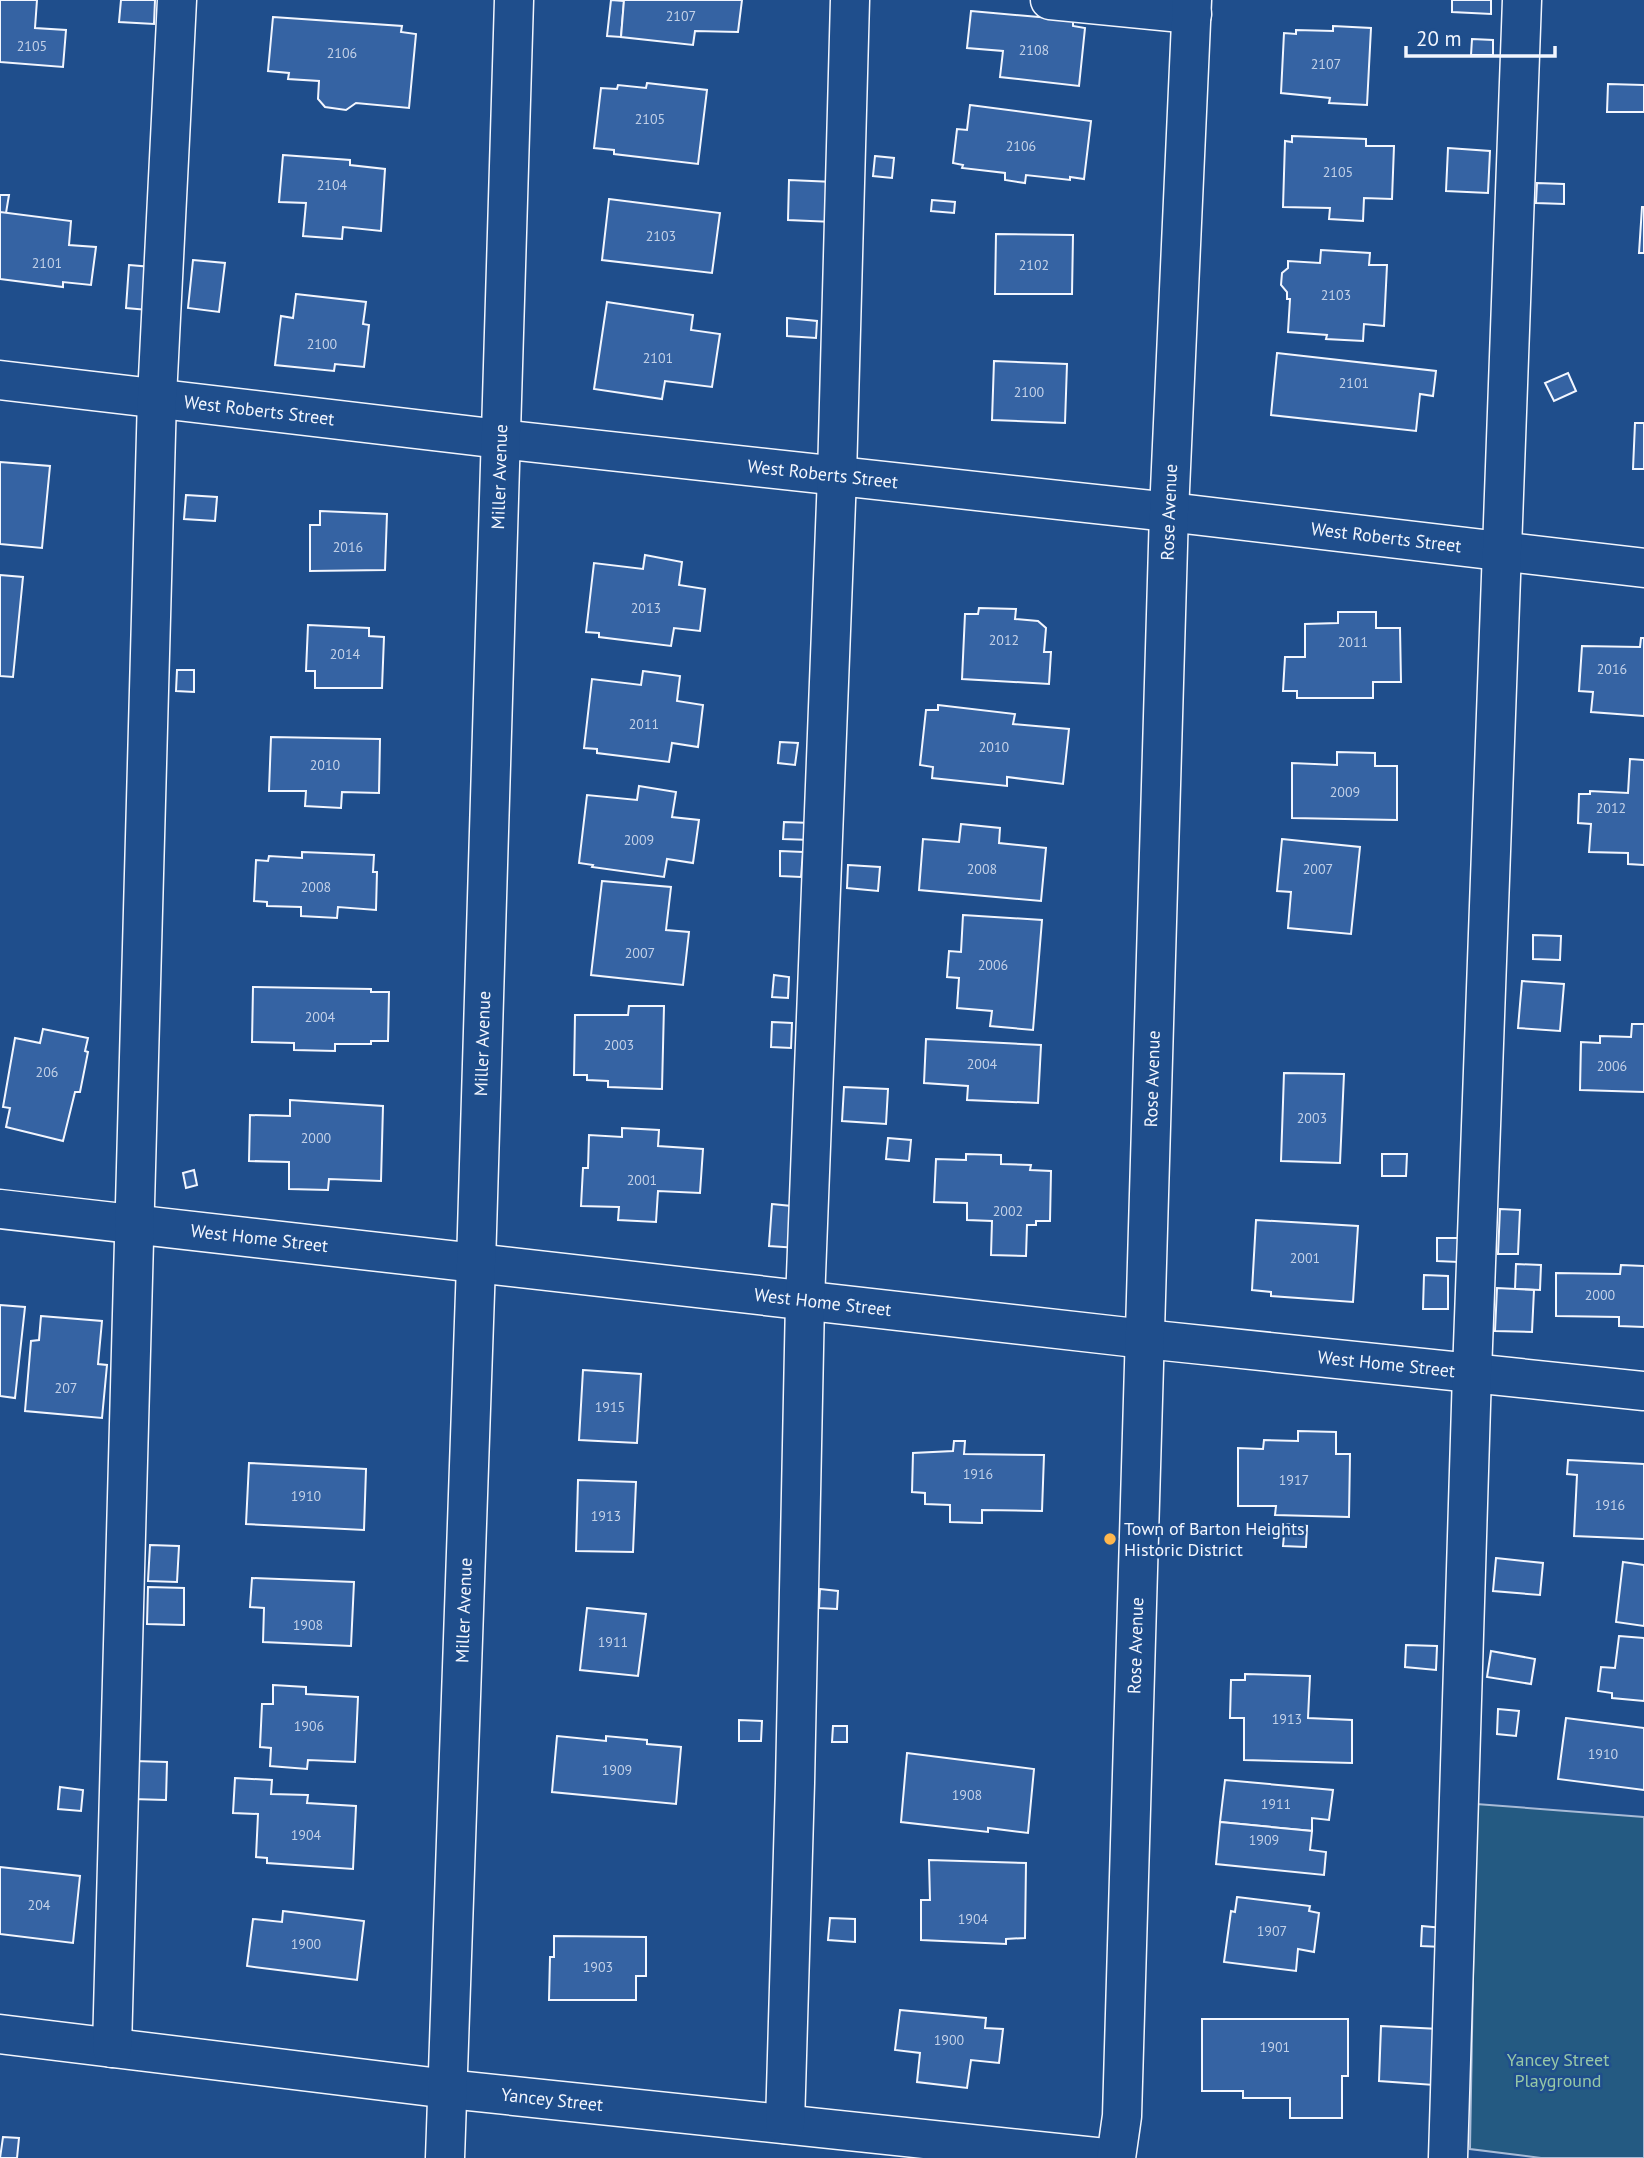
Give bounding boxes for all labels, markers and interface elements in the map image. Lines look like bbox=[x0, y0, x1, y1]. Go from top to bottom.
house number: 2107 bbox=[666, 7, 696, 25]
scale bar bbox=[1406, 14, 1555, 58]
text: 20 m bbox=[1416, 25, 1462, 52]
house number: 2105 bbox=[17, 37, 47, 55]
house number: 2108 bbox=[1019, 41, 1049, 59]
house number: 2106 bbox=[327, 44, 357, 62]
house number: 2107 bbox=[1311, 55, 1341, 73]
house number: 2105 bbox=[635, 110, 665, 128]
house number: 2106 bbox=[1006, 137, 1036, 155]
house number: 2105 bbox=[1323, 163, 1353, 181]
house number: 2104 bbox=[317, 176, 348, 194]
house number: 2103 bbox=[646, 227, 676, 245]
house number: 2101 bbox=[32, 254, 62, 272]
house number: 2102 bbox=[1019, 256, 1049, 274]
house number: 2103 bbox=[1321, 286, 1351, 304]
house number: 2100 bbox=[307, 335, 338, 353]
house number: 2101 bbox=[643, 349, 673, 367]
house number: 2101 bbox=[1339, 374, 1369, 392]
house number: 2100 bbox=[1014, 383, 1045, 401]
street label: West Roberts Street bbox=[183, 390, 336, 430]
street label: Miller Avenue bbox=[486, 424, 512, 530]
street label: West Roberts Street bbox=[746, 454, 899, 493]
street label: Rose Avenue bbox=[1156, 463, 1182, 561]
street label: West Roberts Street bbox=[1310, 517, 1463, 557]
house number: 2016 bbox=[333, 538, 363, 556]
house number: 2013 bbox=[631, 599, 661, 617]
house number: 2012 bbox=[989, 631, 1019, 649]
house number: 2011 bbox=[1338, 633, 1368, 651]
house number: 2014 bbox=[330, 645, 361, 663]
house number: 2016 bbox=[1597, 660, 1627, 678]
house number: 2011 bbox=[629, 715, 659, 733]
house number: 2010 bbox=[979, 738, 1010, 756]
house number: 2010 bbox=[310, 756, 341, 774]
house number: 2009 bbox=[1330, 783, 1360, 801]
house number: 2012 bbox=[1596, 799, 1626, 817]
house number: 2009 bbox=[624, 831, 654, 849]
house number: 2008 bbox=[967, 860, 997, 878]
house number: 2007 bbox=[1303, 860, 1333, 878]
house number: 2008 bbox=[301, 878, 331, 896]
house number: 2007 bbox=[625, 944, 655, 962]
house number: 2006 bbox=[978, 956, 1008, 974]
street label: Miller Avenue bbox=[469, 991, 495, 1097]
house number: 2004 bbox=[305, 1008, 336, 1026]
street label: Rose Avenue bbox=[1139, 1030, 1165, 1128]
house number: 2003 bbox=[604, 1036, 634, 1054]
house number: 2004 bbox=[967, 1055, 998, 1073]
house number: 2006 bbox=[1597, 1057, 1627, 1075]
house number: 206 bbox=[36, 1063, 58, 1081]
house number: 2003 bbox=[1297, 1109, 1327, 1127]
house number: 2000 bbox=[301, 1129, 332, 1147]
house number: 2001 bbox=[627, 1171, 657, 1189]
house number: 2002 bbox=[993, 1202, 1023, 1220]
street label: West Home Street bbox=[189, 1219, 329, 1257]
house number: 2001 bbox=[1290, 1249, 1320, 1267]
street label: West Home Street bbox=[753, 1283, 893, 1321]
house number: 2000 bbox=[1585, 1286, 1616, 1304]
street label: West Home Street bbox=[1316, 1345, 1456, 1382]
house number: 207 bbox=[55, 1379, 77, 1397]
house number: 1915 bbox=[595, 1398, 625, 1416]
house number: 1916 bbox=[963, 1465, 993, 1483]
house number: 1917 bbox=[1279, 1471, 1309, 1489]
house number: 1910 bbox=[291, 1487, 322, 1505]
house number: 1916 bbox=[1595, 1496, 1625, 1514]
house number: 1913 bbox=[591, 1507, 621, 1525]
place label: Town of Barton Heights Historic District bbox=[1124, 1517, 1305, 1561]
marker: Town of Barton Heights Historic District bbox=[1102, 1531, 1118, 1547]
street label: Miller Avenue bbox=[450, 1557, 477, 1663]
street label: Rose Avenue bbox=[1122, 1597, 1148, 1694]
house number: 1908 bbox=[293, 1616, 323, 1634]
house number: 1911 bbox=[598, 1633, 628, 1651]
house number: 1913 bbox=[1272, 1710, 1302, 1728]
house number: 1906 bbox=[294, 1717, 324, 1735]
house number: 1910 bbox=[1588, 1745, 1619, 1763]
house number: 1909 bbox=[602, 1761, 632, 1779]
house number: 1908 bbox=[952, 1786, 982, 1804]
house number: 1911 bbox=[1261, 1795, 1291, 1813]
house number: 1904 bbox=[291, 1826, 322, 1844]
house number: 1909 bbox=[1249, 1831, 1279, 1849]
house number: 204 bbox=[28, 1896, 51, 1914]
house number: 1904 bbox=[958, 1910, 989, 1928]
house number: 1907 bbox=[1257, 1922, 1287, 1940]
house number: 1900 bbox=[291, 1935, 322, 1953]
house number: 1903 bbox=[583, 1958, 613, 1976]
house number: 1900 bbox=[934, 2031, 965, 2049]
house number: 1901 bbox=[1260, 2038, 1290, 2056]
park label: Yancey Street Playground bbox=[1507, 2048, 1609, 2092]
street label: Yancey Street bbox=[500, 2083, 604, 2116]

